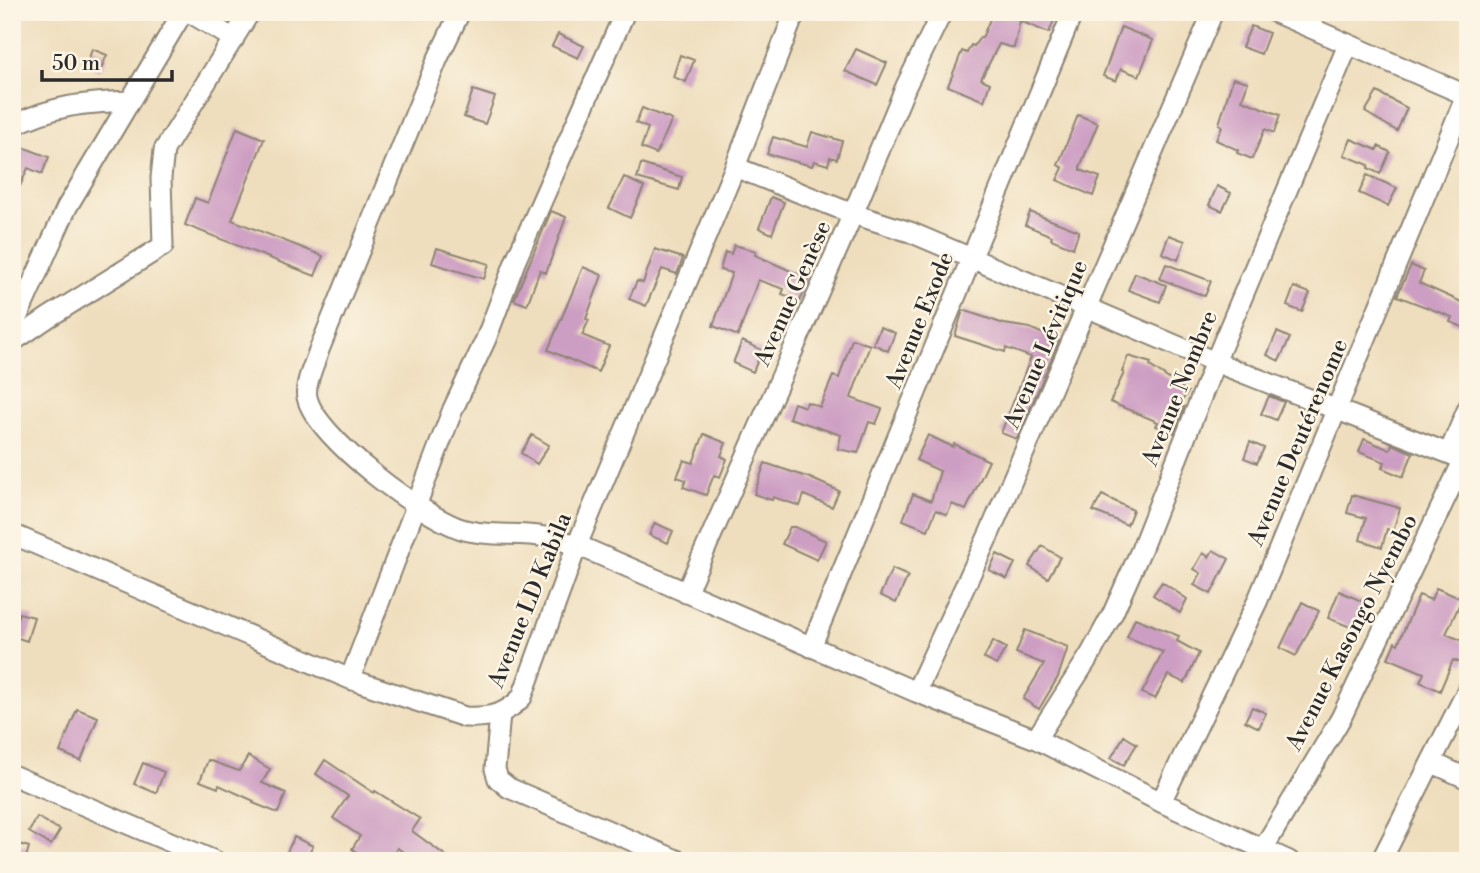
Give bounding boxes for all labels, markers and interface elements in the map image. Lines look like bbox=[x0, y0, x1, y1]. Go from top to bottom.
scale bar bbox=[42, 38, 172, 82]
text: 50 m bbox=[52, 51, 100, 77]
street label: Avenue Genèse bbox=[748, 216, 837, 371]
street label: Avenue Exode bbox=[879, 248, 960, 394]
street label: Avenue Lévitique bbox=[997, 256, 1094, 434]
street label: Avenue Nombre bbox=[1136, 307, 1224, 471]
street label: Avenue Deutérenome bbox=[1241, 335, 1354, 551]
street label: Avenue LD Kabila bbox=[482, 508, 578, 693]
street label: Avenue Kasongo Nyembo bbox=[1280, 509, 1424, 756]

